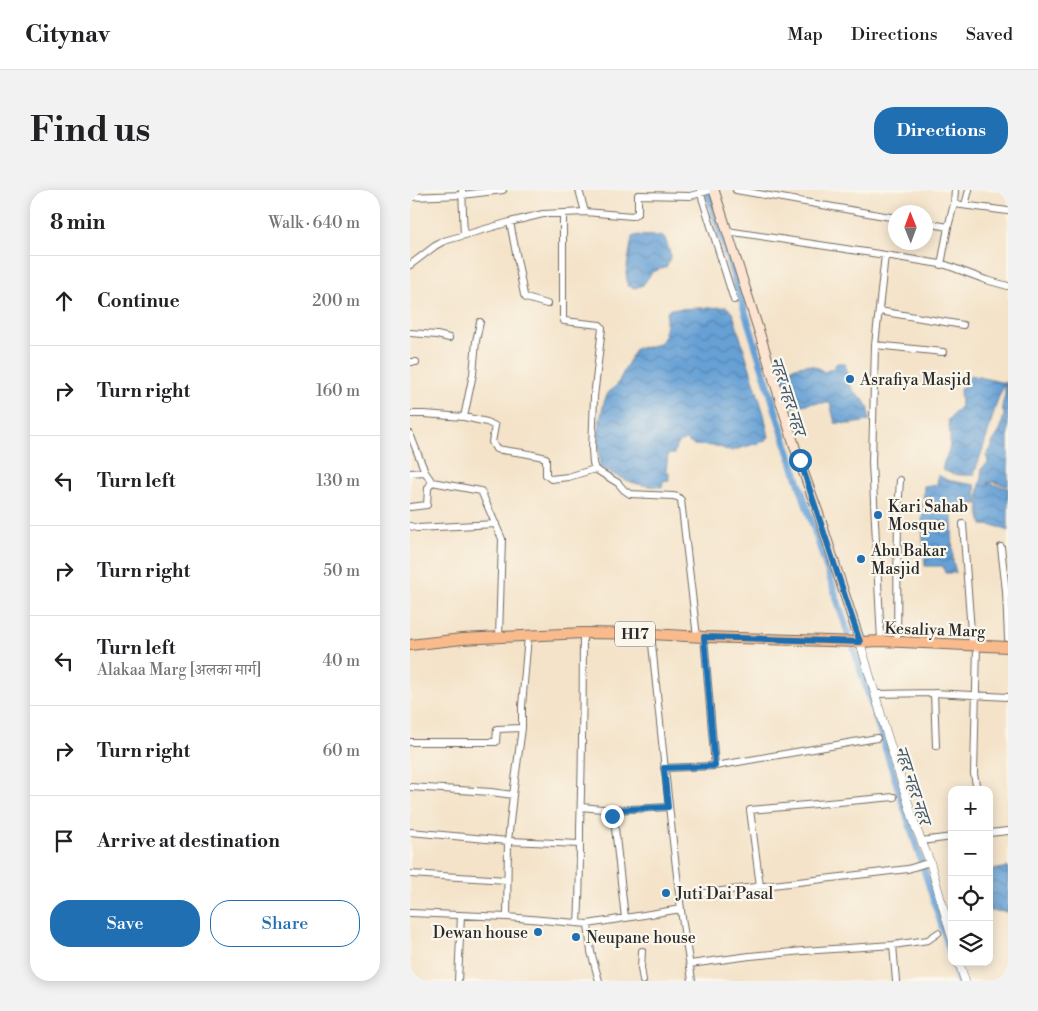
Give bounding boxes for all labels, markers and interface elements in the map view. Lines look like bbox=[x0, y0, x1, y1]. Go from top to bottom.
text: Citynav bbox=[25, 20, 110, 50]
text: Map bbox=[787, 23, 823, 46]
text: Directions bbox=[851, 23, 938, 46]
text: Saved bbox=[966, 23, 1013, 46]
button: Directions bbox=[874, 107, 1008, 154]
text: Find us bbox=[30, 109, 150, 152]
north arrow bbox=[888, 205, 933, 250]
text: 8 min bbox=[50, 210, 105, 236]
text: Walk · 640 m bbox=[269, 213, 360, 233]
icon: ahead bbox=[50, 287, 78, 315]
text: Continue bbox=[97, 289, 180, 313]
text: 200 m bbox=[312, 291, 360, 311]
water label: नहर नहर नहर bbox=[764, 354, 812, 441]
place label: Asrafiya Masjid bbox=[859, 370, 971, 390]
marker: Asrafiya Masjid bbox=[844, 373, 856, 385]
icon: right bbox=[50, 377, 78, 405]
text: Turn right bbox=[97, 379, 190, 403]
text: 160 m bbox=[316, 381, 360, 401]
route start bbox=[789, 449, 812, 472]
icon: left bbox=[50, 467, 78, 495]
text: Turn left bbox=[97, 469, 176, 493]
text: 130 m bbox=[316, 471, 360, 491]
place label: Kari Sahab Mosque bbox=[888, 497, 968, 535]
marker: Kari Sahab Mosque bbox=[872, 509, 884, 521]
place label: Abu Bakar Masjid bbox=[870, 541, 947, 579]
marker: Abu Bakar Masjid bbox=[855, 553, 867, 565]
icon: right bbox=[50, 557, 78, 585]
text: Turn right bbox=[97, 559, 190, 583]
text: 50 m bbox=[323, 561, 360, 581]
street label: Kesaliya Marg bbox=[884, 618, 987, 642]
road number: H17 bbox=[615, 622, 655, 646]
text: Turn left bbox=[97, 636, 176, 660]
icon: left bbox=[50, 647, 78, 675]
text: 40 m bbox=[323, 651, 360, 671]
text: Alakaa Marg [अलका मार्ग] bbox=[97, 660, 261, 680]
icon: right bbox=[50, 737, 78, 765]
text: Turn right bbox=[97, 739, 190, 763]
text: 60 m bbox=[322, 741, 360, 761]
water label: नहर नहर नहर bbox=[889, 743, 937, 830]
map controls bbox=[948, 786, 993, 966]
button: + bbox=[948, 786, 993, 831]
route end bbox=[601, 805, 624, 828]
icon: arrive bbox=[50, 827, 78, 855]
text: Arrive at destination bbox=[97, 829, 280, 853]
button: − bbox=[948, 831, 993, 876]
button: locate bbox=[948, 876, 993, 921]
place label: Juti Dai Pasal bbox=[675, 884, 774, 904]
marker: Juti Dai Pasal bbox=[660, 887, 672, 899]
button: Save bbox=[50, 900, 200, 947]
button: Share bbox=[210, 900, 360, 947]
button: layers bbox=[948, 921, 993, 966]
place label: Dewan house bbox=[433, 923, 528, 943]
marker: Dewan house bbox=[532, 926, 544, 938]
place label: Neupane house bbox=[586, 928, 696, 948]
marker: Neupane house bbox=[570, 931, 582, 943]

